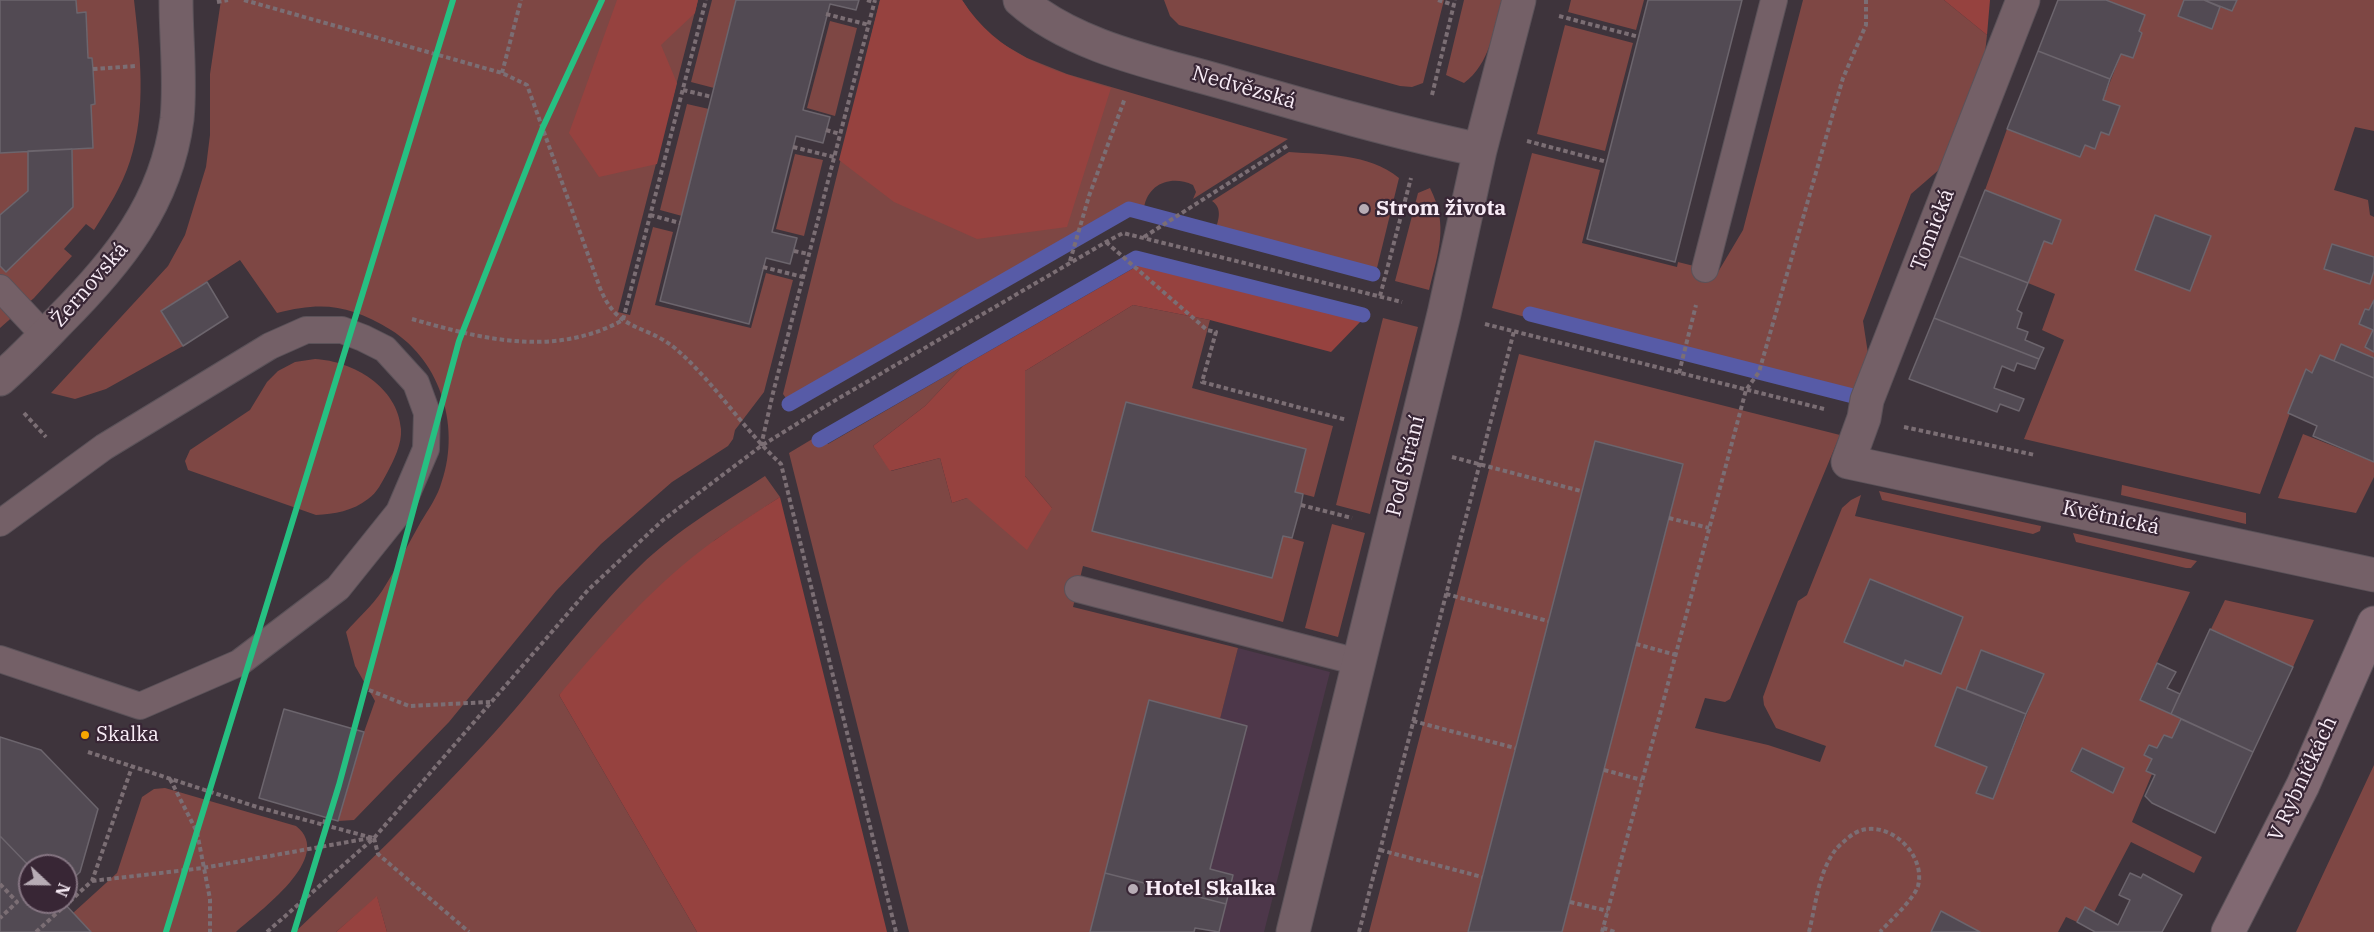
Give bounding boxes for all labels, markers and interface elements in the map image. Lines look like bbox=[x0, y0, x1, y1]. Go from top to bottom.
street label: Nedvězská bbox=[1189, 61, 1299, 115]
street label: Tomická bbox=[1906, 185, 1960, 275]
place label: Strom života bbox=[1376, 196, 1506, 222]
marker: Strom života bbox=[1357, 202, 1371, 216]
street label: Žernovská bbox=[46, 237, 134, 333]
street label: Pod Strání bbox=[1381, 413, 1431, 519]
street label: Květnická bbox=[2060, 495, 2162, 541]
street label: V Rybníčkách bbox=[2263, 712, 2343, 846]
place label: Skalka bbox=[96, 723, 159, 747]
marker: Skalka bbox=[79, 729, 91, 741]
north arrow bbox=[18, 854, 78, 914]
place label: Hotel Skalka bbox=[1145, 876, 1276, 902]
text: N bbox=[51, 880, 74, 900]
marker: Hotel Skalka bbox=[1126, 882, 1140, 896]

